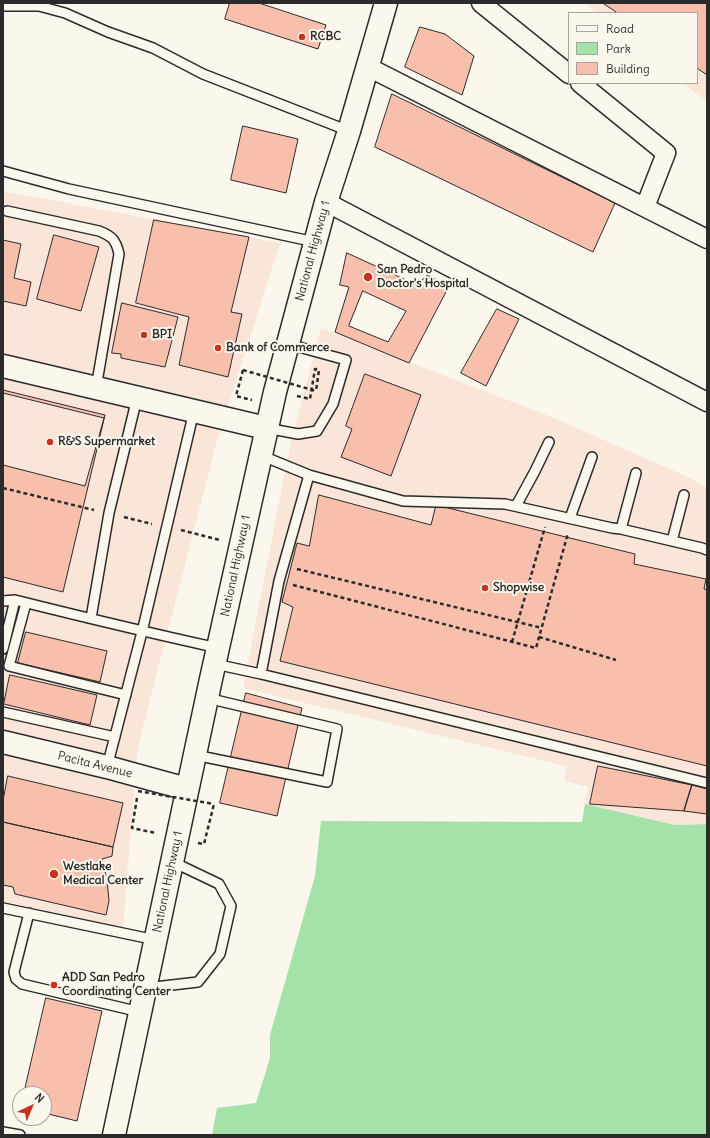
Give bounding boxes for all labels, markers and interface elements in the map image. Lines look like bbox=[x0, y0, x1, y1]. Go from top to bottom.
legend bbox=[568, 12, 698, 84]
text: Road bbox=[606, 21, 634, 36]
place label: RCBC bbox=[310, 30, 341, 44]
marker: RCBC bbox=[297, 32, 307, 42]
text: Park bbox=[606, 41, 631, 56]
text: Building bbox=[606, 61, 650, 76]
street label: National Highway 1 bbox=[293, 199, 333, 303]
place label: San Pedro Doctor's Hospital bbox=[377, 263, 469, 291]
marker: San Pedro Doctor's Hospital bbox=[362, 271, 374, 283]
place label: BPI bbox=[152, 328, 172, 342]
marker: BPI bbox=[139, 330, 149, 340]
place label: Bank of Commerce bbox=[226, 341, 329, 355]
marker: Bank of Commerce bbox=[213, 343, 223, 353]
place label: R&S Supermarket bbox=[58, 435, 155, 449]
marker: R&S Supermarket bbox=[45, 437, 55, 447]
street label: National Highway 1 bbox=[218, 514, 254, 618]
place label: Shopwise bbox=[493, 581, 544, 595]
marker: Shopwise bbox=[480, 583, 490, 593]
street label: Pacita Avenue bbox=[56, 749, 134, 781]
street label: National Highway 1 bbox=[150, 830, 186, 934]
place label: Westlake Medical Center bbox=[63, 860, 143, 888]
marker: Westlake Medical Center bbox=[48, 868, 60, 880]
place label: ADD San Pedro Coordinating Center bbox=[62, 971, 171, 999]
marker: ADD San Pedro Coordinating Center bbox=[49, 980, 59, 990]
north arrow bbox=[12, 1086, 52, 1126]
text: N bbox=[32, 1090, 47, 1106]

